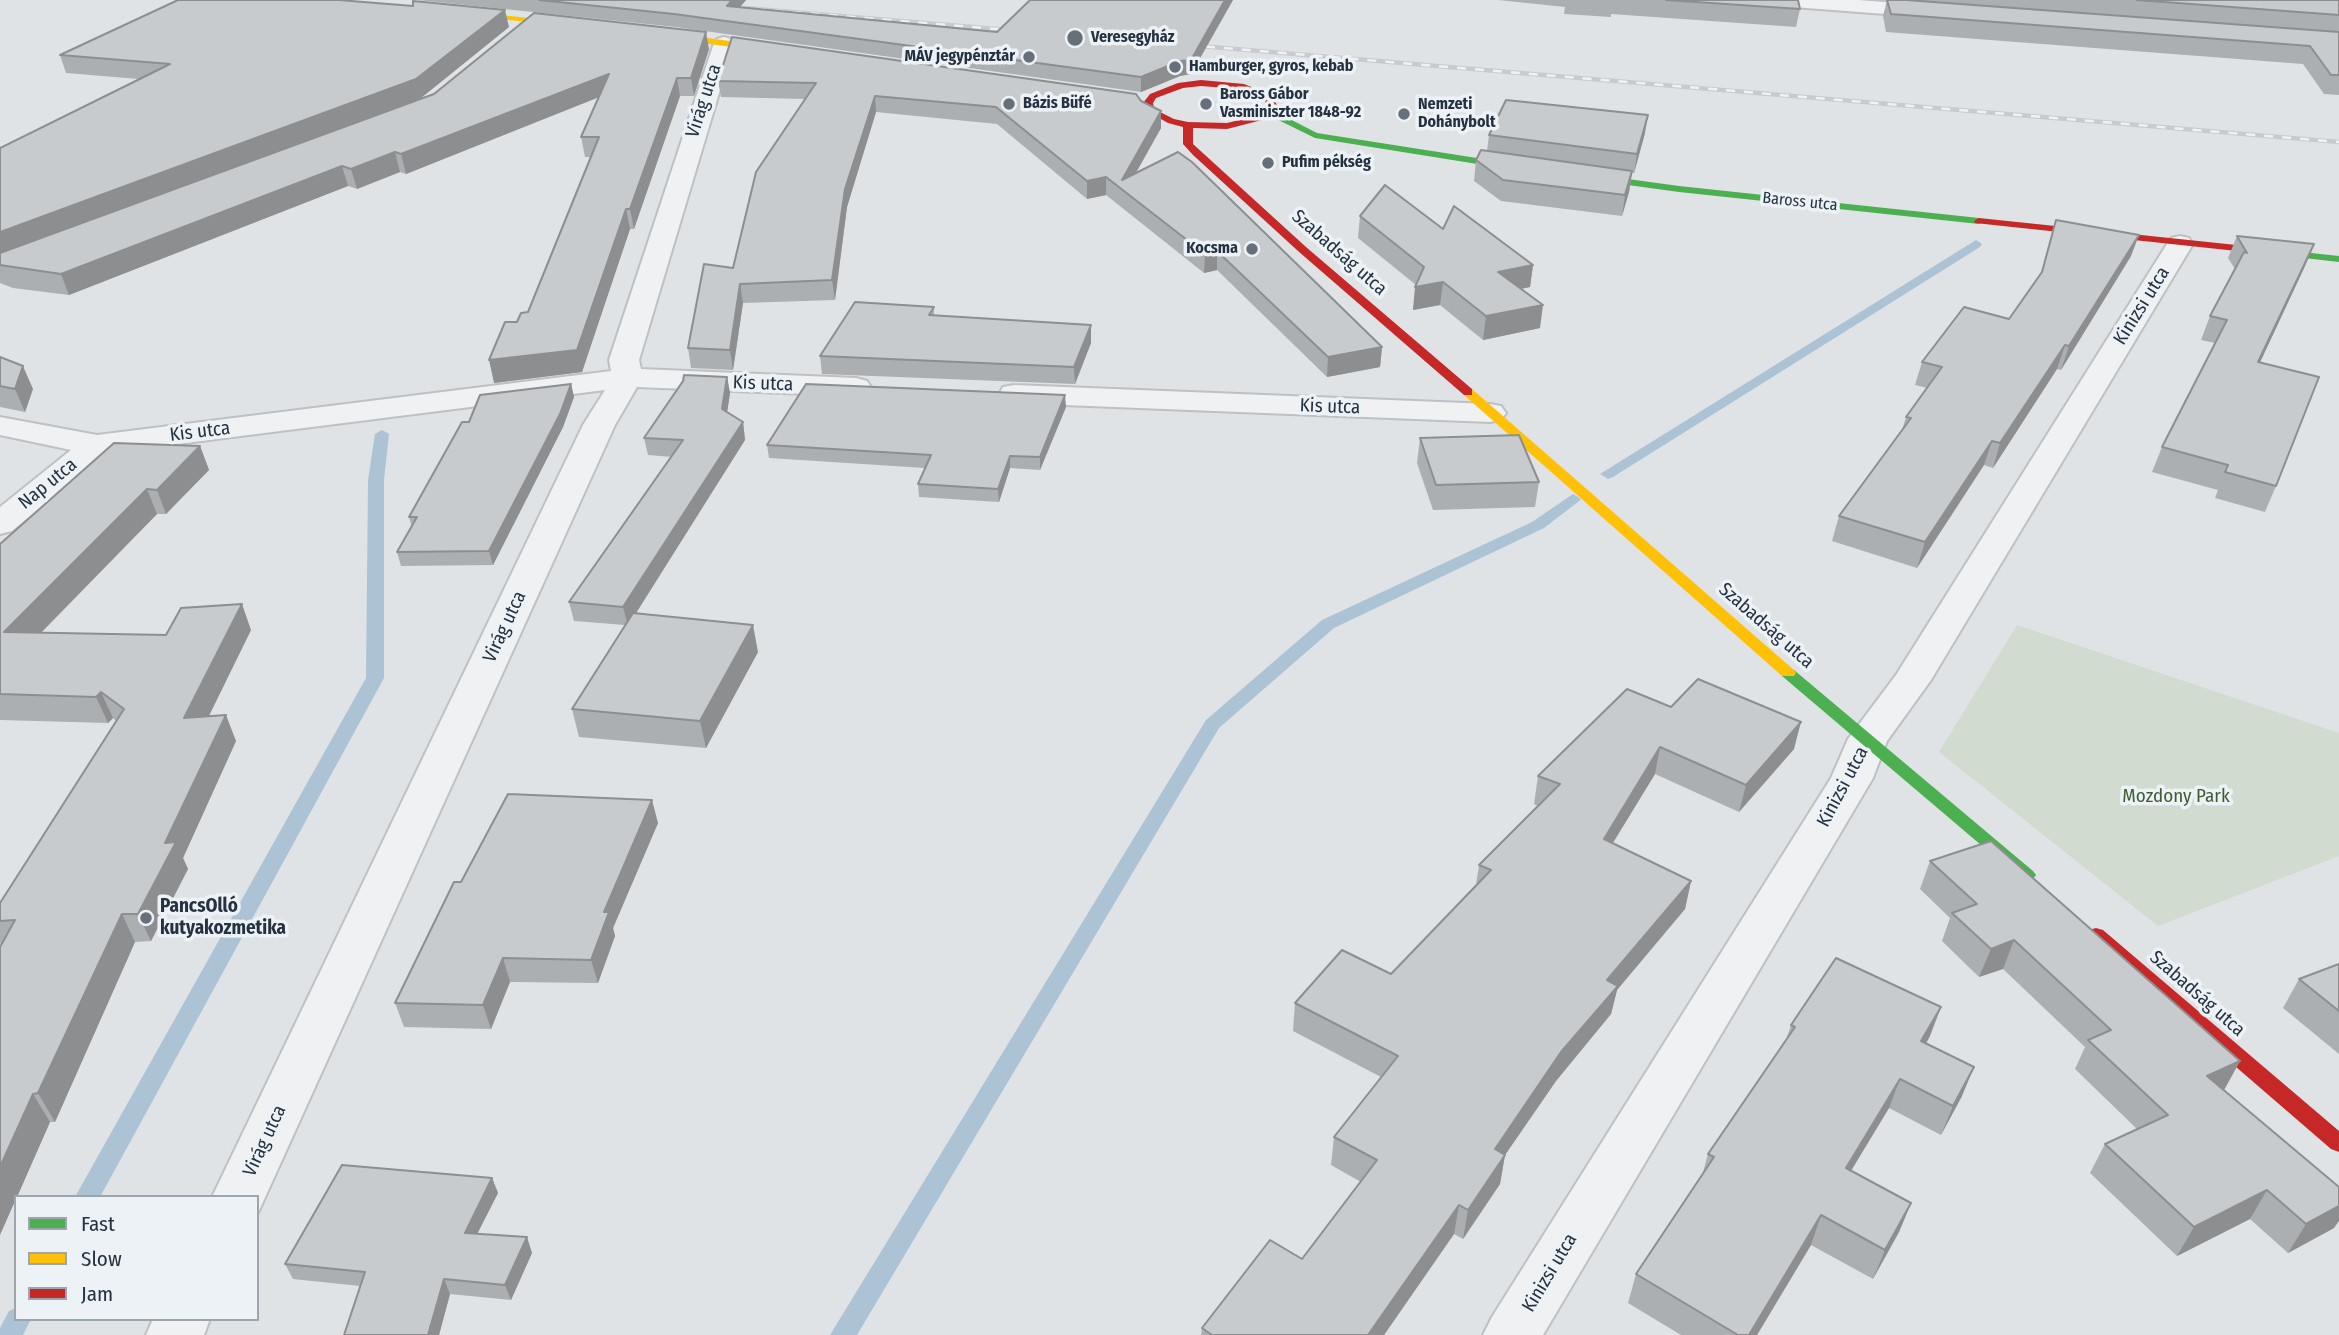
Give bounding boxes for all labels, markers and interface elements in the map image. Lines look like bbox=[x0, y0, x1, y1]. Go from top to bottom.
marker: Veresegyház bbox=[1065, 28, 1085, 48]
place label: Veresegyház bbox=[1091, 28, 1174, 48]
place label: MÁV jegypénztár bbox=[904, 47, 1015, 67]
marker: MÁV jegypénztár bbox=[1021, 49, 1037, 65]
place label: Hamburger, gyros, kebab bbox=[1189, 57, 1353, 77]
marker: Hamburger, gyros, kebab bbox=[1167, 59, 1183, 75]
street label: Virág utca bbox=[681, 61, 727, 141]
place label: Baross Gábor Vasminiszter 1848-92 bbox=[1220, 85, 1361, 123]
place label: Bázis Büfé bbox=[1023, 94, 1092, 114]
place label: Nemzeti Dohánybolt bbox=[1418, 95, 1496, 133]
marker: Bázis Büfé bbox=[1001, 96, 1017, 112]
marker: Baross Gábor Vasminiszter 1848-92 bbox=[1198, 96, 1214, 112]
marker: Nemzeti Dohánybolt bbox=[1396, 106, 1412, 122]
place label: Pufim pékség bbox=[1282, 153, 1371, 173]
marker: Pufim pékség bbox=[1260, 155, 1276, 171]
street label: Baross utca bbox=[1762, 189, 1838, 215]
street label: Szabadság utca bbox=[1287, 205, 1391, 301]
place label: Kocsma bbox=[1186, 239, 1238, 259]
marker: Kocsma bbox=[1244, 241, 1260, 257]
street label: Kinizsi utca bbox=[2109, 263, 2175, 349]
street label: Kis utca bbox=[732, 372, 794, 396]
street label: Kis utca bbox=[1299, 395, 1361, 419]
street label: Kis utca bbox=[169, 417, 231, 447]
street label: Nap utca bbox=[14, 454, 82, 514]
street label: Szabadság utca bbox=[1714, 578, 1818, 674]
street label: Virág utca bbox=[479, 588, 531, 666]
street label: Kinizsi utca bbox=[1812, 743, 1874, 831]
park label: Mozdony Park bbox=[2122, 786, 2230, 808]
place label: PancsOlló kutyakozmetika bbox=[160, 896, 286, 940]
marker: PancsOlló kutyakozmetika bbox=[138, 910, 154, 926]
street label: Szabadság utca bbox=[2145, 946, 2249, 1042]
street label: Virág utca bbox=[239, 1102, 291, 1180]
legend bbox=[14, 1195, 259, 1321]
text: Fast bbox=[81, 1211, 115, 1237]
street label: Kinizsi utca bbox=[1518, 1230, 1582, 1316]
text: Slow bbox=[81, 1246, 122, 1272]
text: Jam bbox=[81, 1281, 113, 1307]

